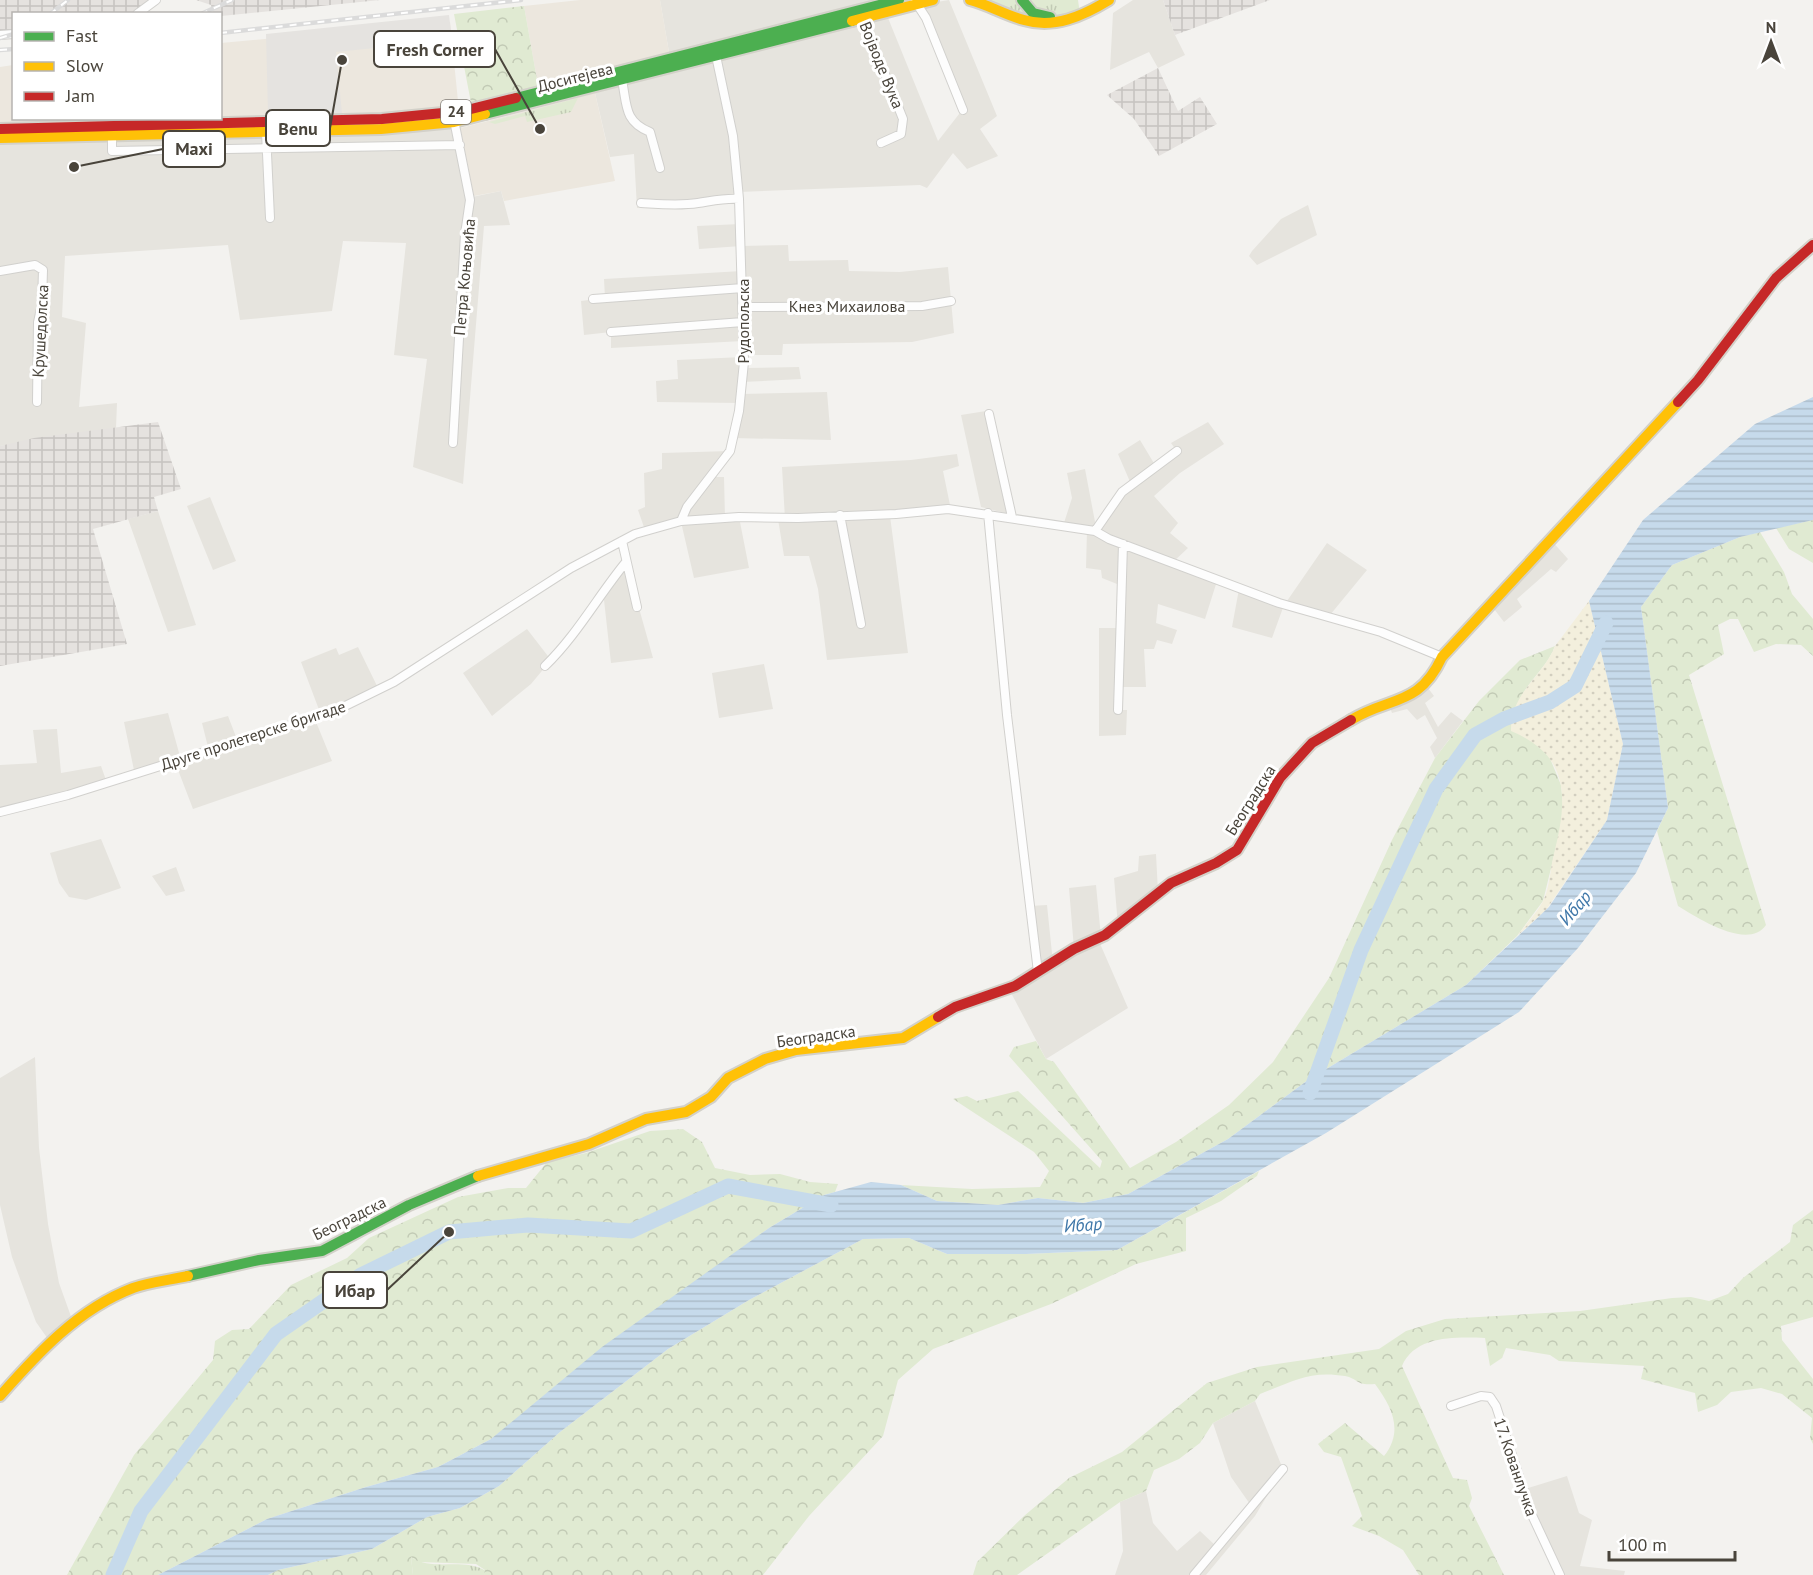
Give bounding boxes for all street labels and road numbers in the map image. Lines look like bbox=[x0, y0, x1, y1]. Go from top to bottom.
street label: Војводе Вука bbox=[855, 19, 909, 111]
street label: Доситејева bbox=[535, 58, 615, 96]
road number: 24 bbox=[441, 100, 471, 124]
street label: Петра Коњовића bbox=[449, 218, 479, 336]
street label: Рудопољска bbox=[733, 279, 753, 363]
street label: Крушедолска bbox=[28, 284, 52, 378]
street label: Кнез Михаилова bbox=[789, 296, 905, 316]
street label: Друге пролетерске бригаде bbox=[158, 696, 348, 774]
street label: Београдска bbox=[1221, 761, 1279, 839]
street label: Београдска bbox=[775, 1021, 857, 1051]
street label: Београдска bbox=[309, 1192, 389, 1244]
street label: 17. Кованлучка bbox=[1490, 1415, 1542, 1519]

